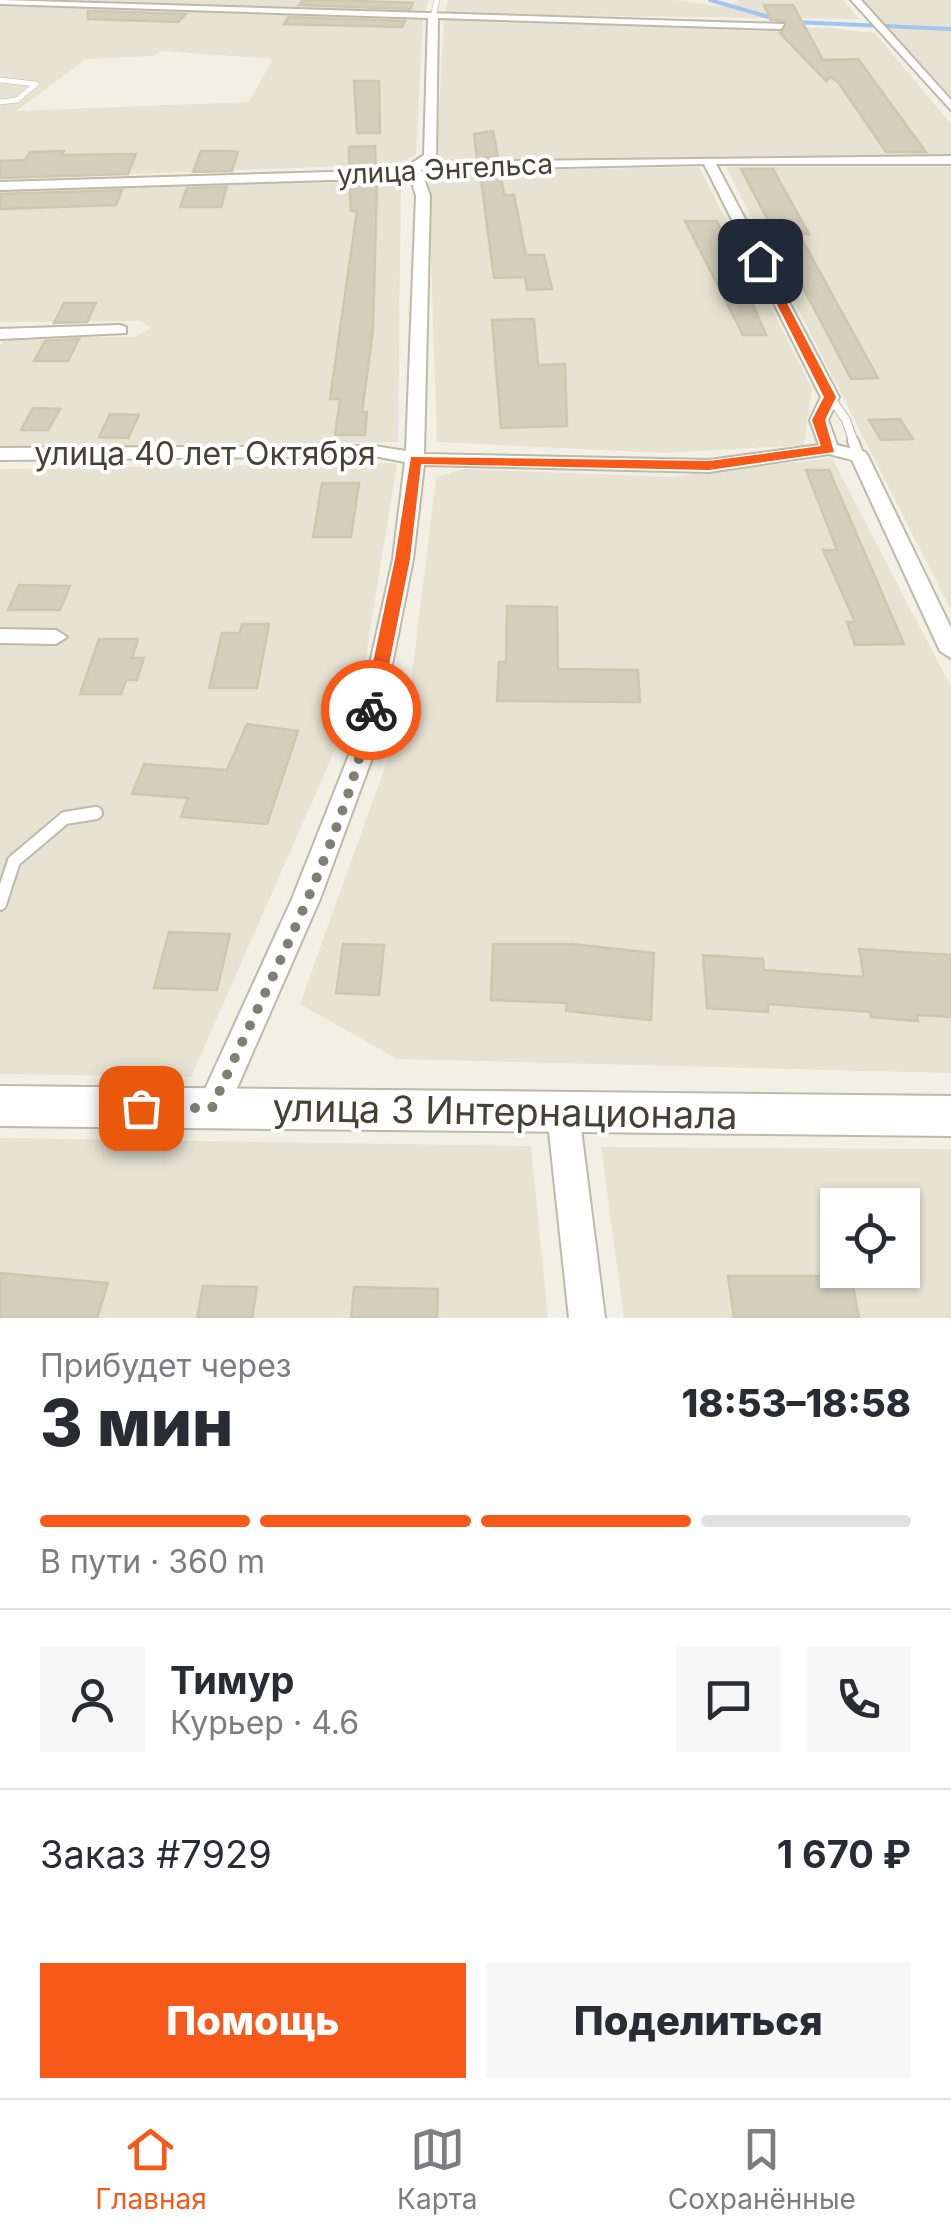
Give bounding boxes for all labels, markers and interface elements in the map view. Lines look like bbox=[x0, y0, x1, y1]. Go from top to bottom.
street label: улица Энгельса bbox=[336, 146, 554, 192]
pin bbox=[718, 219, 803, 304]
icon: home bbox=[733, 234, 788, 289]
street label: улица 40 лет Октября bbox=[34, 434, 376, 473]
courier bbox=[321, 660, 421, 760]
icon: bike bbox=[344, 683, 399, 738]
pin bbox=[99, 1066, 184, 1151]
icon: bag bbox=[114, 1081, 169, 1136]
street label: улица 3 Интернационала bbox=[272, 1084, 738, 1138]
map controls bbox=[820, 1188, 920, 1288]
button: locate bbox=[820, 1188, 920, 1288]
text: Прибудет через bbox=[40, 1346, 292, 1385]
text: 18:53–18:58 bbox=[681, 1380, 911, 1426]
text: 3 мин bbox=[40, 1383, 233, 1462]
text: В пути · 360 m bbox=[40, 1542, 265, 1581]
button: person bbox=[40, 1647, 145, 1752]
button: chat bbox=[676, 1647, 781, 1752]
button: phone bbox=[806, 1647, 911, 1752]
text: Тимур bbox=[170, 1657, 295, 1703]
text: Курьер · 4.6 bbox=[170, 1703, 359, 1742]
text: Заказ #7929 bbox=[40, 1831, 272, 1877]
text: 1 670 ₽ bbox=[777, 1831, 911, 1877]
button: Помощь bbox=[40, 1963, 466, 2078]
button: Поделиться bbox=[486, 1963, 911, 2078]
tab: Главная bbox=[95, 2122, 207, 2216]
tab: Карта bbox=[397, 2122, 478, 2216]
tab: Сохранённые bbox=[668, 2122, 856, 2216]

